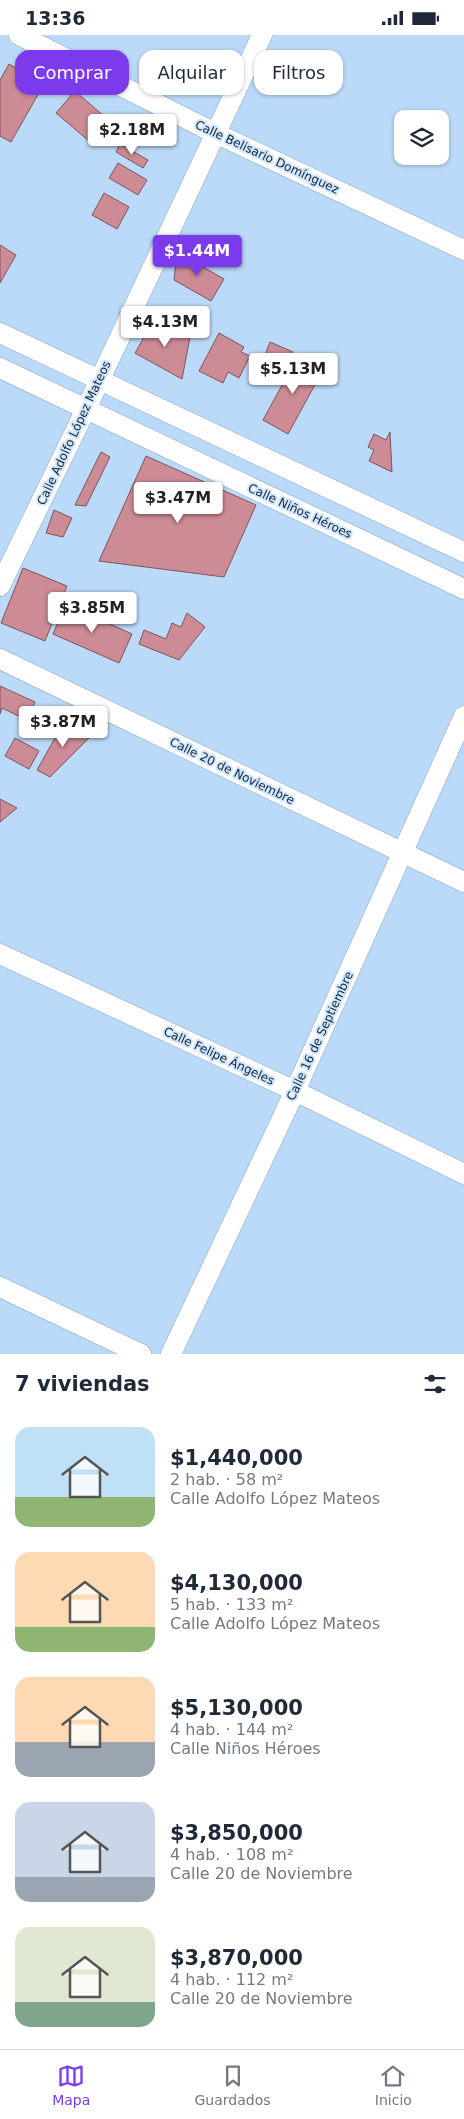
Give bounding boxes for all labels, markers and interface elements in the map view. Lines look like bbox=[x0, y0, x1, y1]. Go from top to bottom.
text: 13:36 bbox=[25, 7, 85, 29]
chip: Comprar bbox=[15, 50, 129, 95]
chip: Alquilar bbox=[139, 50, 244, 95]
chip: Filtros bbox=[254, 50, 343, 95]
map controls bbox=[394, 110, 449, 165]
button: layers bbox=[394, 110, 449, 165]
pin: $2.18M bbox=[91, 113, 173, 156]
street label: Calle Belisario Domínguez bbox=[193, 117, 341, 197]
text: $2.18M bbox=[99, 120, 165, 139]
pin: $1.44M bbox=[156, 235, 238, 277]
text: $1.44M bbox=[164, 241, 230, 260]
pin: $4.13M bbox=[124, 305, 206, 348]
text: $4.13M bbox=[132, 312, 198, 331]
pin: $5.13M bbox=[252, 353, 334, 395]
street label: Calle Adolfo López Mateos bbox=[34, 359, 114, 507]
text: $5.13M bbox=[260, 359, 326, 378]
pin: $3.47M bbox=[137, 481, 219, 524]
street label: Calle Niños Héroes bbox=[246, 481, 354, 541]
text: $3.47M bbox=[145, 488, 211, 507]
pin: $3.85M bbox=[51, 591, 133, 634]
text: $3.85M bbox=[59, 598, 125, 617]
pin: $3.87M bbox=[22, 705, 104, 748]
text: $3.87M bbox=[30, 712, 96, 731]
street label: Calle 20 de Noviembre bbox=[167, 735, 297, 807]
street label: Calle 16 de Septiembre bbox=[284, 969, 356, 1103]
street label: Calle Felipe Ángeles bbox=[161, 1023, 277, 1088]
icon: filters bbox=[421, 1370, 449, 1398]
text: 7 viviendas bbox=[15, 1372, 150, 1396]
text: $1,440,000 bbox=[170, 1446, 303, 1470]
icon: home bbox=[55, 1447, 115, 1507]
text: 2 hab. · 58 m² bbox=[170, 1470, 283, 1489]
text: Calle Adolfo López Mateos bbox=[170, 1489, 380, 1508]
text: $4,130,000 bbox=[170, 1571, 303, 1595]
icon: home bbox=[55, 1572, 115, 1632]
text: 5 hab. · 133 m² bbox=[170, 1595, 293, 1614]
text: Calle Adolfo López Mateos bbox=[170, 1614, 380, 1633]
text: $5,130,000 bbox=[170, 1696, 303, 1720]
icon: home bbox=[55, 1697, 115, 1757]
text: 4 hab. · 144 m² bbox=[170, 1720, 293, 1739]
text: Calle Niños Héroes bbox=[170, 1739, 321, 1758]
text: $3,850,000 bbox=[170, 1821, 303, 1845]
icon: home bbox=[55, 1822, 115, 1882]
text: 4 hab. · 108 m² bbox=[170, 1845, 293, 1864]
text: Calle 20 de Noviembre bbox=[170, 1864, 353, 1883]
text: $3,870,000 bbox=[170, 1946, 303, 1970]
icon: home bbox=[55, 1947, 115, 2007]
text: 4 hab. · 112 m² bbox=[170, 1970, 293, 1989]
text: Calle 20 de Noviembre bbox=[170, 1989, 353, 2008]
tab: Mapa bbox=[52, 2062, 90, 2108]
tab: Guardados bbox=[195, 2062, 271, 2108]
tab: Inicio bbox=[375, 2062, 412, 2108]

